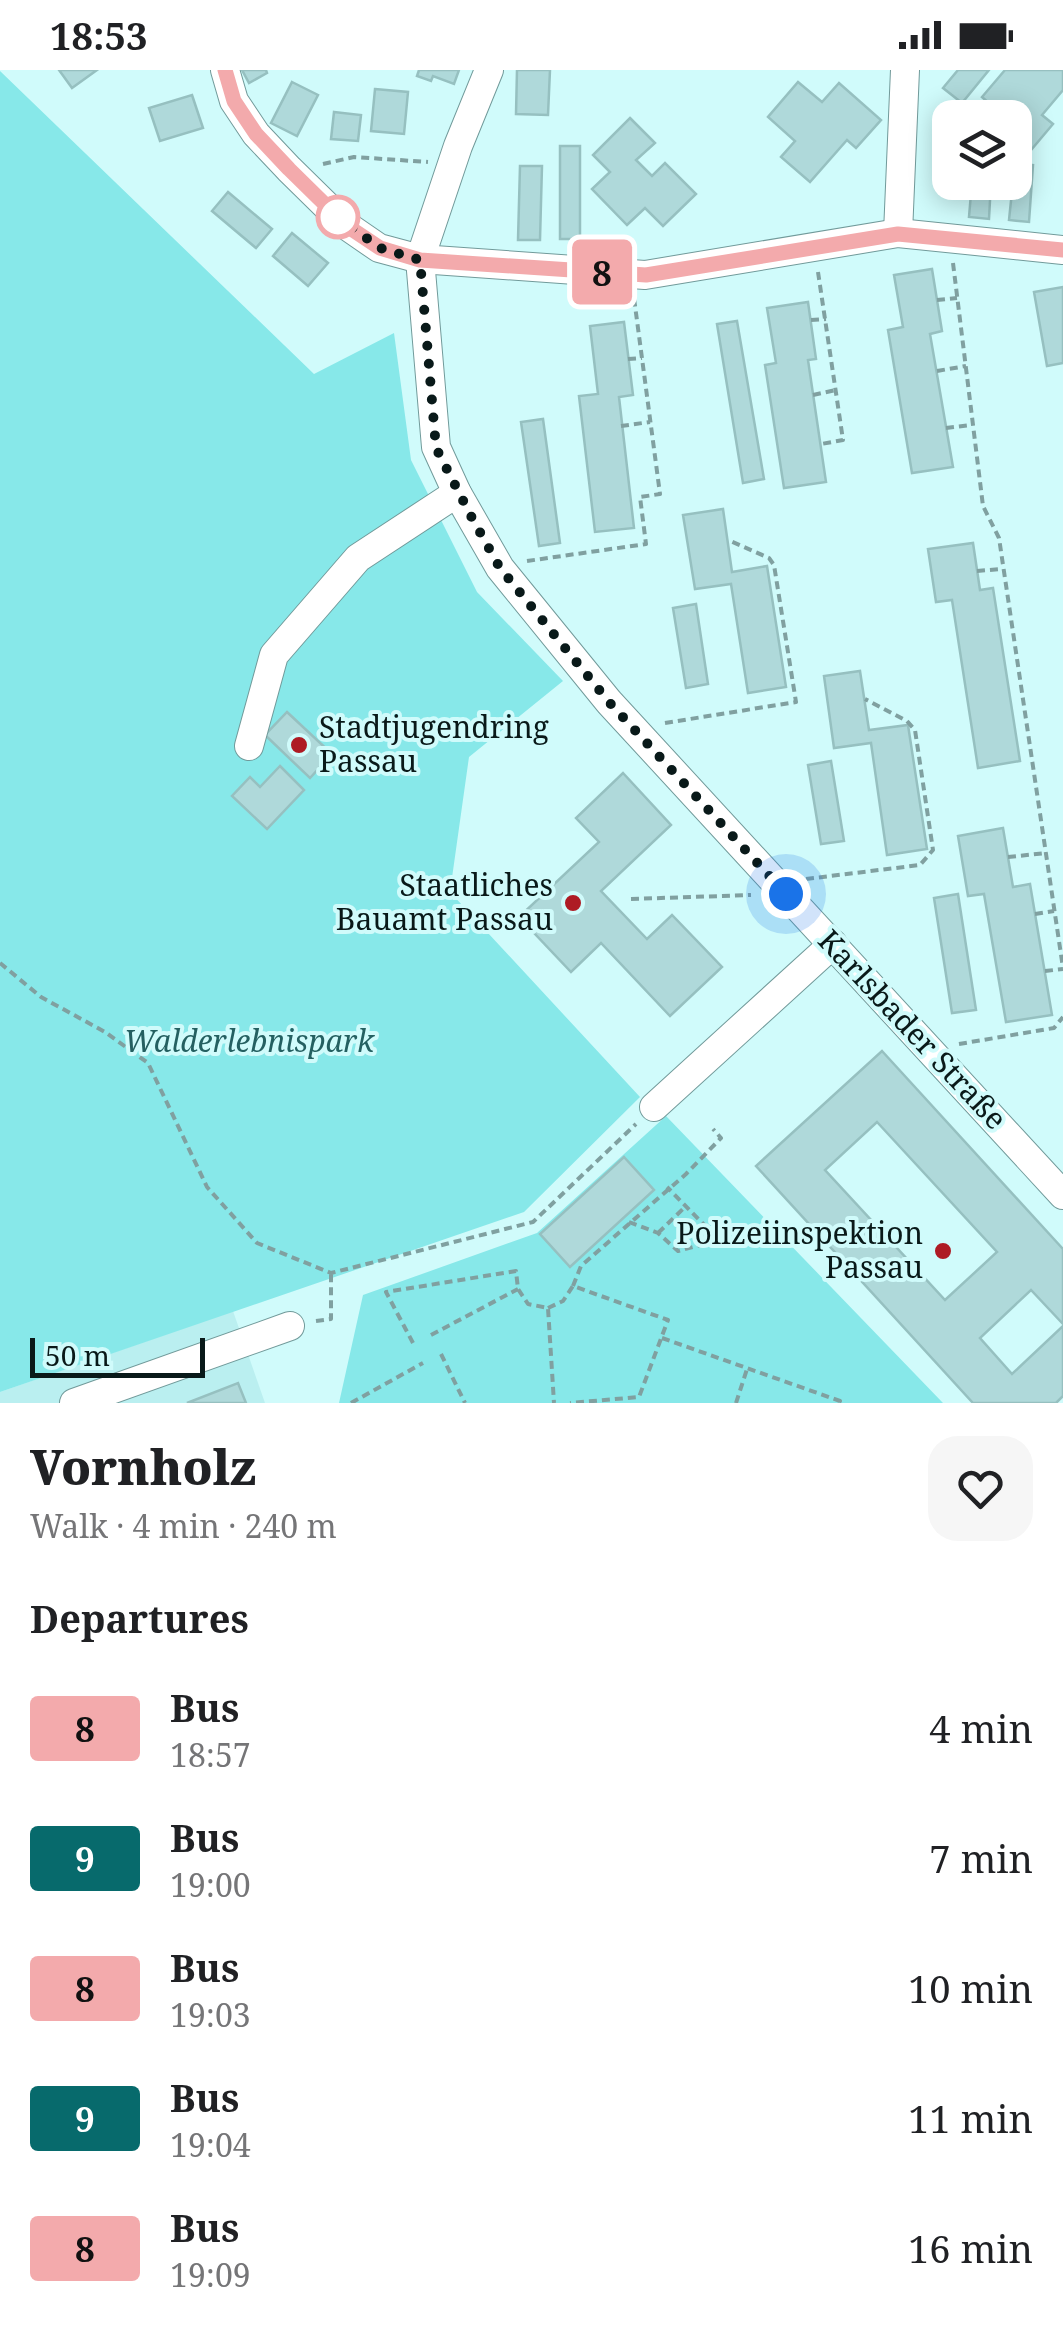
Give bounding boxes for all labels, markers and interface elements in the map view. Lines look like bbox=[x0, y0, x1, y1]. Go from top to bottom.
text: 18:53 bbox=[50, 9, 147, 61]
map controls bbox=[932, 100, 1032, 200]
button: layers bbox=[932, 100, 1032, 200]
unlabelled marker bbox=[317, 196, 359, 238]
line badge: 8 bbox=[570, 240, 634, 304]
text: 8 bbox=[592, 249, 612, 296]
place label: Stadtjugendring Passau bbox=[319, 706, 549, 781]
marker: Stadtjugendring Passau bbox=[288, 734, 310, 756]
place label: Staatliches Bauamt Passau bbox=[336, 864, 553, 939]
your location bbox=[761, 869, 811, 919]
marker: Staatliches Bauamt Passau bbox=[562, 892, 584, 914]
street label: Karlsbader Straße bbox=[810, 920, 1017, 1138]
park label: Walderlebnispark bbox=[124, 1020, 375, 1061]
place label: Polizeiinspektion Passau bbox=[676, 1212, 923, 1287]
marker: Polizeiinspektion Passau bbox=[932, 1240, 954, 1262]
scale bar bbox=[30, 1333, 205, 1378]
text: 50 m bbox=[45, 1336, 110, 1374]
text: Vornholz bbox=[30, 1434, 256, 1499]
button: heart bbox=[928, 1436, 1033, 1541]
text: Walk · 4 min · 240 m bbox=[30, 1504, 337, 1547]
text: Departures bbox=[30, 1592, 249, 1644]
text: Bus bbox=[170, 1681, 239, 1733]
text: 4 min bbox=[929, 1702, 1033, 1754]
text: 8 bbox=[75, 1705, 95, 1752]
text: 18:57 bbox=[170, 1733, 251, 1776]
text: Bus bbox=[170, 1811, 239, 1863]
text: 7 min bbox=[929, 1832, 1033, 1884]
text: 9 bbox=[75, 1835, 95, 1882]
text: 19:00 bbox=[170, 1863, 251, 1906]
text: Bus bbox=[170, 1941, 239, 1993]
text: 10 min bbox=[908, 1962, 1033, 2014]
text: 8 bbox=[75, 1965, 95, 2012]
text: 19:03 bbox=[170, 1993, 251, 2036]
text: Bus bbox=[170, 2071, 239, 2123]
text: 11 min bbox=[908, 2092, 1033, 2144]
text: 9 bbox=[75, 2095, 95, 2142]
text: 19:04 bbox=[170, 2123, 251, 2166]
text: Bus bbox=[170, 2201, 239, 2253]
text: 16 min bbox=[908, 2222, 1033, 2274]
text: 8 bbox=[75, 2225, 95, 2272]
text: 19:09 bbox=[170, 2253, 251, 2296]

